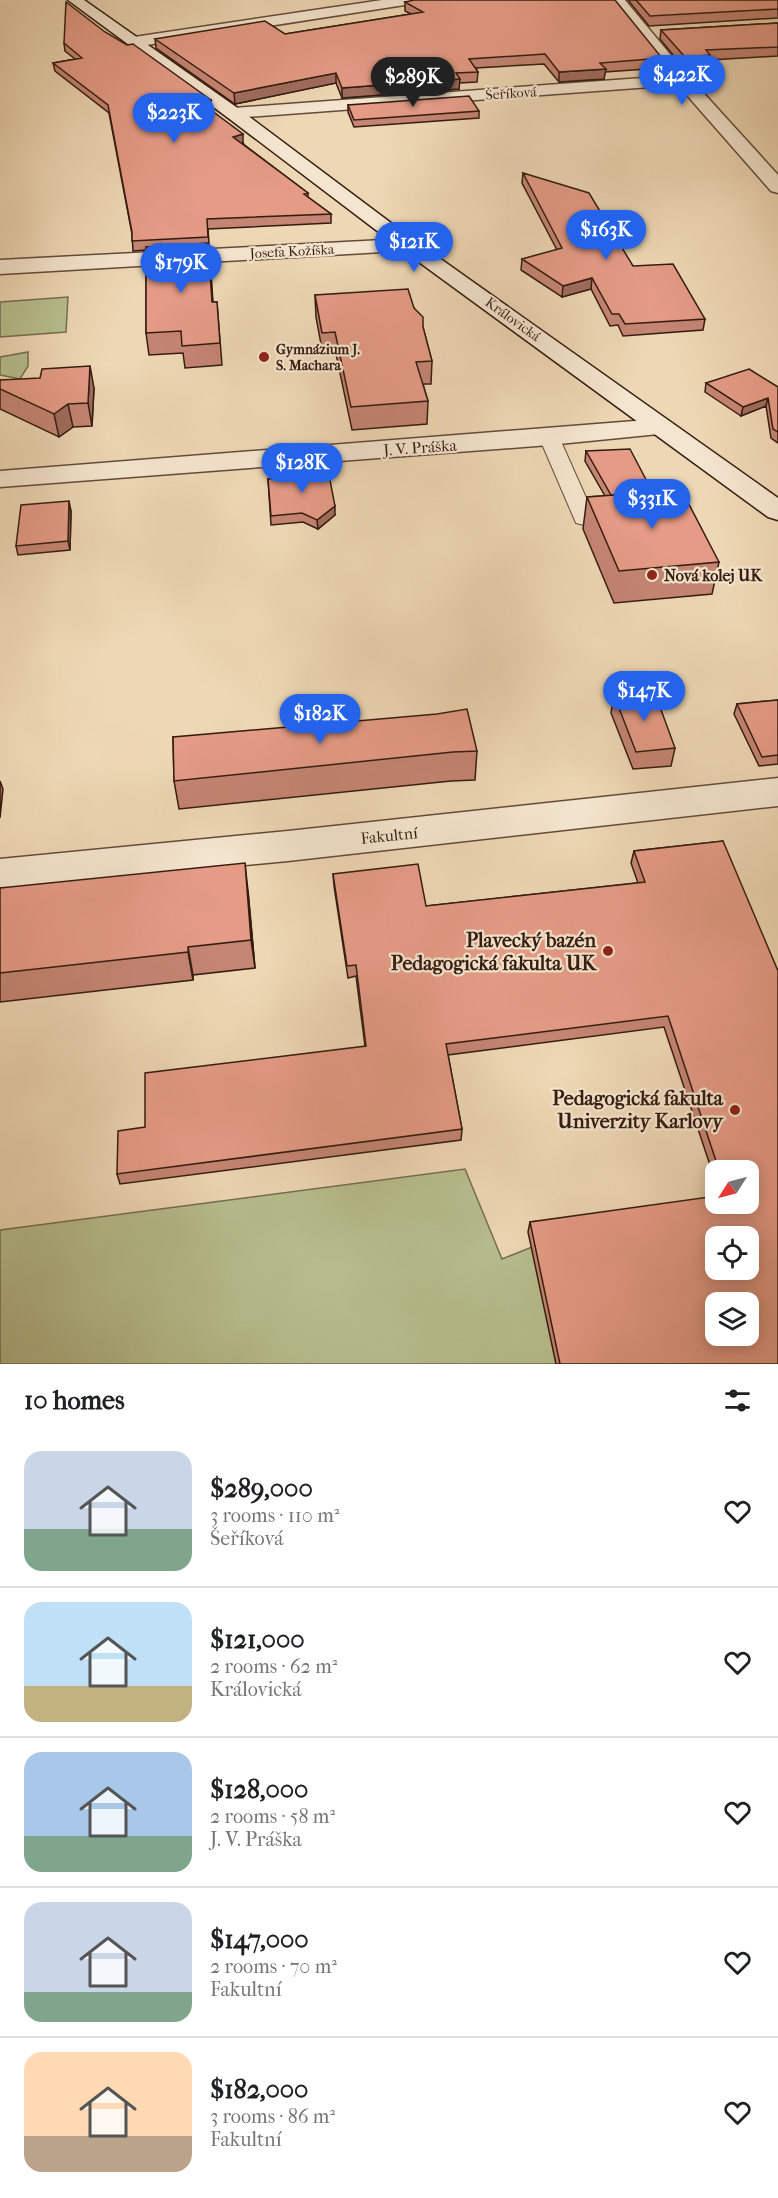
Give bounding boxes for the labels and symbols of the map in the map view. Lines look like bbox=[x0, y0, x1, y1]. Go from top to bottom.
pin: $422K bbox=[640, 55, 724, 106]
pin: $289K bbox=[371, 57, 455, 108]
street label: Šeříková bbox=[485, 82, 538, 104]
pin: $223K bbox=[132, 93, 216, 144]
pin: $163K bbox=[564, 210, 648, 261]
pin: $121K bbox=[372, 222, 456, 273]
street label: Josefa Kožíška bbox=[248, 241, 335, 262]
pin: $179K bbox=[139, 243, 223, 294]
street label: Královická bbox=[482, 294, 544, 345]
place label: Gymnázium J. S. Machara bbox=[276, 341, 360, 374]
marker: Gymnázium J. S. Machara bbox=[257, 350, 271, 364]
street label: J. V. Práška bbox=[381, 435, 458, 460]
pin: $128K bbox=[260, 443, 344, 494]
pin: $331K bbox=[610, 479, 694, 530]
place label: Nová kolej UK bbox=[664, 566, 763, 585]
marker: Nová kolej UK bbox=[645, 568, 659, 582]
pin: $147K bbox=[602, 671, 686, 722]
pin: $182K bbox=[278, 694, 362, 745]
street label: Fakultní bbox=[360, 823, 419, 848]
place label: Plavecký bazén Pedagogická fakulta UK bbox=[391, 929, 597, 975]
marker: Plavecký bazén Pedagogická fakulta UK bbox=[601, 944, 615, 958]
place label: Pedagogická fakulta Univerzity Karlovy bbox=[552, 1087, 724, 1133]
marker: Pedagogická fakulta Univerzity Karlovy bbox=[728, 1103, 742, 1117]
north arrow bbox=[705, 1160, 759, 1214]

